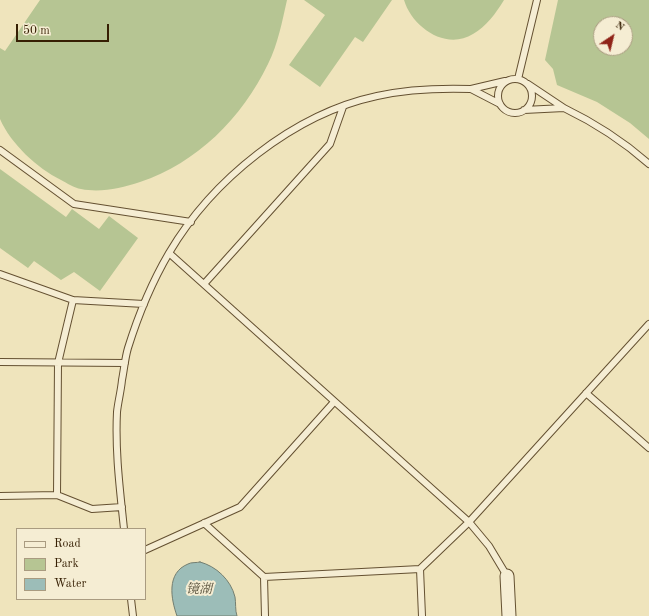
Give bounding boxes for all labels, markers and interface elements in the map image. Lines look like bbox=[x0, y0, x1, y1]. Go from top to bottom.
scale bar bbox=[18, 16, 111, 42]
north arrow bbox=[593, 16, 633, 56]
text: N bbox=[613, 20, 626, 33]
text: 50 m bbox=[23, 25, 50, 37]
legend bbox=[16, 528, 146, 600]
text: Road bbox=[54, 538, 81, 550]
text: Park bbox=[54, 558, 79, 570]
text: Water bbox=[54, 578, 86, 590]
water label: 镜湖 bbox=[186, 582, 212, 598]

